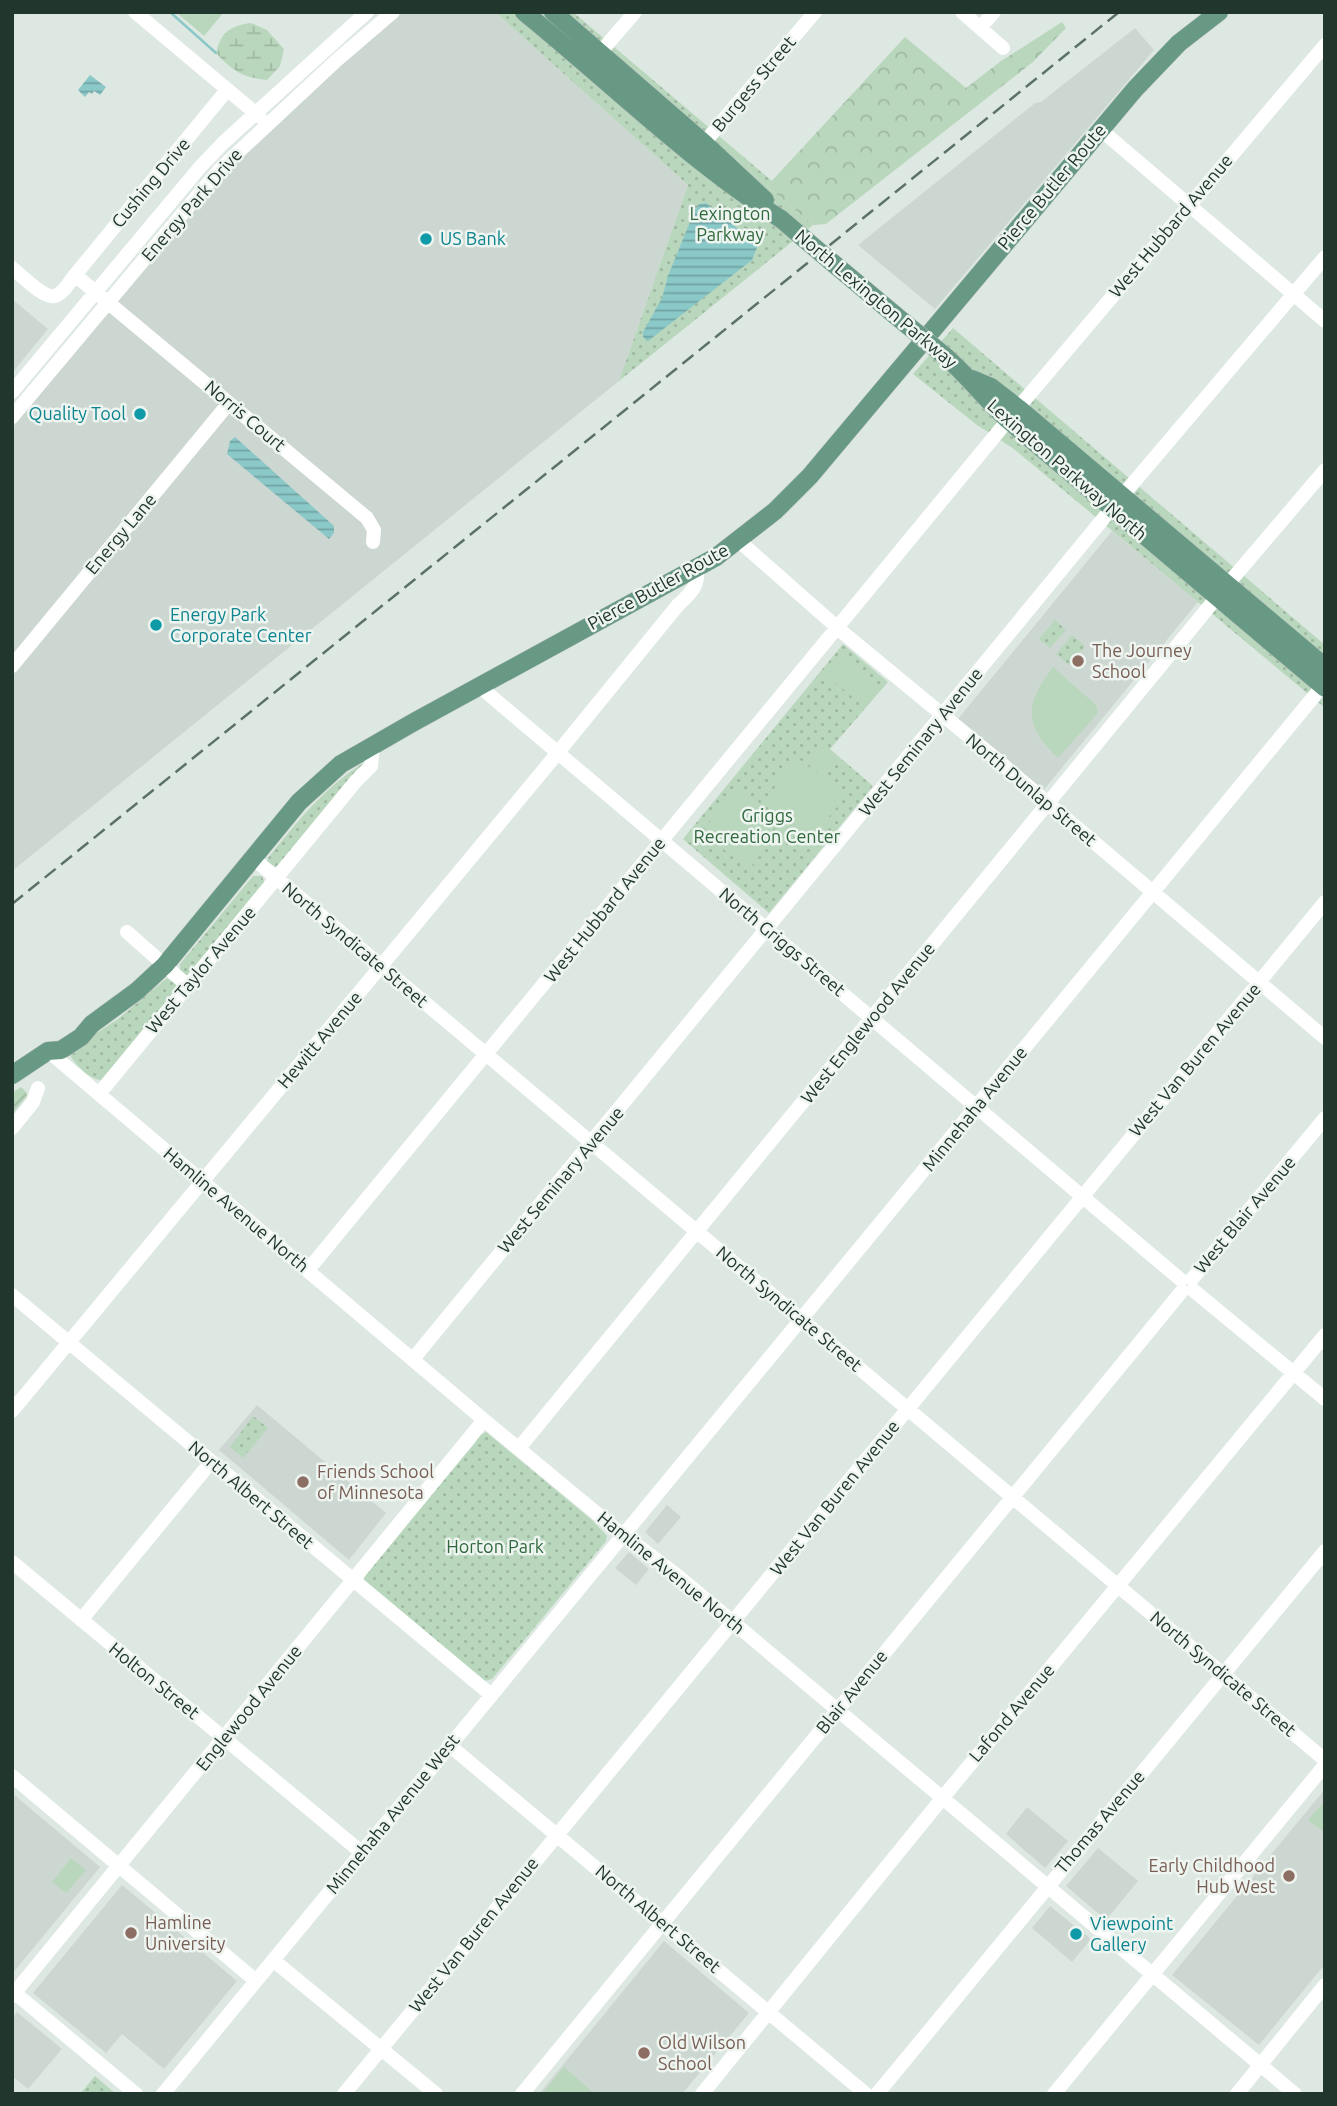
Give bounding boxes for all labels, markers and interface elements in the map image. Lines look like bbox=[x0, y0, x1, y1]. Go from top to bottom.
street label: Burgess Street bbox=[707, 31, 799, 135]
street label: Pierce Butler Route bbox=[993, 120, 1110, 253]
street label: Cushing Drive bbox=[107, 133, 194, 231]
street label: Energy Park Drive bbox=[137, 144, 246, 265]
street label: West Hubbard Avenue bbox=[1105, 150, 1236, 301]
park label: Lexington Parkway bbox=[689, 203, 771, 244]
street label: North Lexington Parkway bbox=[792, 225, 962, 372]
place label: US Bank bbox=[440, 228, 506, 248]
marker: US Bank bbox=[418, 231, 434, 247]
street label: Norris Court bbox=[201, 376, 290, 455]
street label: Lexington Parkway North bbox=[984, 395, 1151, 544]
place label: Quality Tool bbox=[29, 403, 126, 424]
marker: Quality Tool bbox=[132, 406, 148, 422]
street label: Energy Lane bbox=[81, 489, 160, 578]
street label: Pierce Butler Route bbox=[584, 539, 731, 633]
place label: Energy Park Corporate Center bbox=[170, 604, 312, 645]
marker: Energy Park Corporate Center bbox=[148, 617, 164, 633]
place label: The Journey School bbox=[1092, 640, 1192, 681]
marker: The Journey School bbox=[1070, 653, 1086, 669]
street label: West Seminary Avenue bbox=[854, 663, 986, 819]
street label: North Dunlap Street bbox=[962, 729, 1101, 850]
park label: Griggs Recreation Center bbox=[694, 805, 841, 846]
street label: West Hubbard Avenue bbox=[540, 833, 669, 986]
street label: North Syndicate Street bbox=[279, 878, 432, 1011]
street label: North Griggs Street bbox=[716, 883, 849, 1000]
street label: West Taylor Avenue bbox=[141, 902, 259, 1037]
street label: West Englewood Avenue bbox=[796, 938, 938, 1107]
street label: West Van Buren Avenue bbox=[1124, 979, 1264, 1140]
street label: Hewitt Avenue bbox=[273, 987, 365, 1092]
street label: Minnehaha Avenue bbox=[918, 1042, 1031, 1175]
street label: West Seminary Avenue bbox=[493, 1102, 627, 1257]
street label: Hamline Avenue North bbox=[160, 1143, 313, 1276]
street label: West Blair Avenue bbox=[1189, 1152, 1299, 1277]
street label: North Syndicate Street bbox=[713, 1242, 866, 1375]
street label: West Van Buren Avenue bbox=[766, 1416, 903, 1579]
street label: North Albert Street bbox=[185, 1436, 318, 1552]
place label: Friends School of Minnesota bbox=[317, 1461, 434, 1502]
marker: Friends School of Minnesota bbox=[295, 1474, 311, 1490]
street label: Hamline Avenue North bbox=[594, 1507, 749, 1638]
park label: Horton Park bbox=[446, 1536, 544, 1556]
street label: North Syndicate Street bbox=[1147, 1607, 1300, 1740]
street label: Holton Street bbox=[106, 1638, 204, 1723]
street label: Englewood Avenue bbox=[191, 1641, 305, 1774]
street label: Blair Avenue bbox=[812, 1646, 891, 1737]
street label: Lafond Avenue bbox=[965, 1659, 1058, 1765]
street label: Minnehaha Avenue West bbox=[322, 1729, 463, 1897]
street label: Thomas Avenue bbox=[1050, 1766, 1148, 1877]
street label: West Van Buren Avenue bbox=[405, 1853, 542, 2016]
place label: Early Childhood Hub West bbox=[1149, 1855, 1275, 1896]
street label: North Albert Street bbox=[592, 1860, 725, 1976]
marker: Early Childhood Hub West bbox=[1281, 1868, 1297, 1884]
place label: Hamline University bbox=[145, 1912, 226, 1953]
place label: Viewpoint Gallery bbox=[1090, 1913, 1173, 1954]
marker: Hamline University bbox=[123, 1925, 139, 1941]
marker: Viewpoint Gallery bbox=[1068, 1926, 1084, 1942]
place label: Old Wilson School bbox=[658, 2032, 746, 2073]
marker: Old Wilson School bbox=[636, 2045, 652, 2061]

